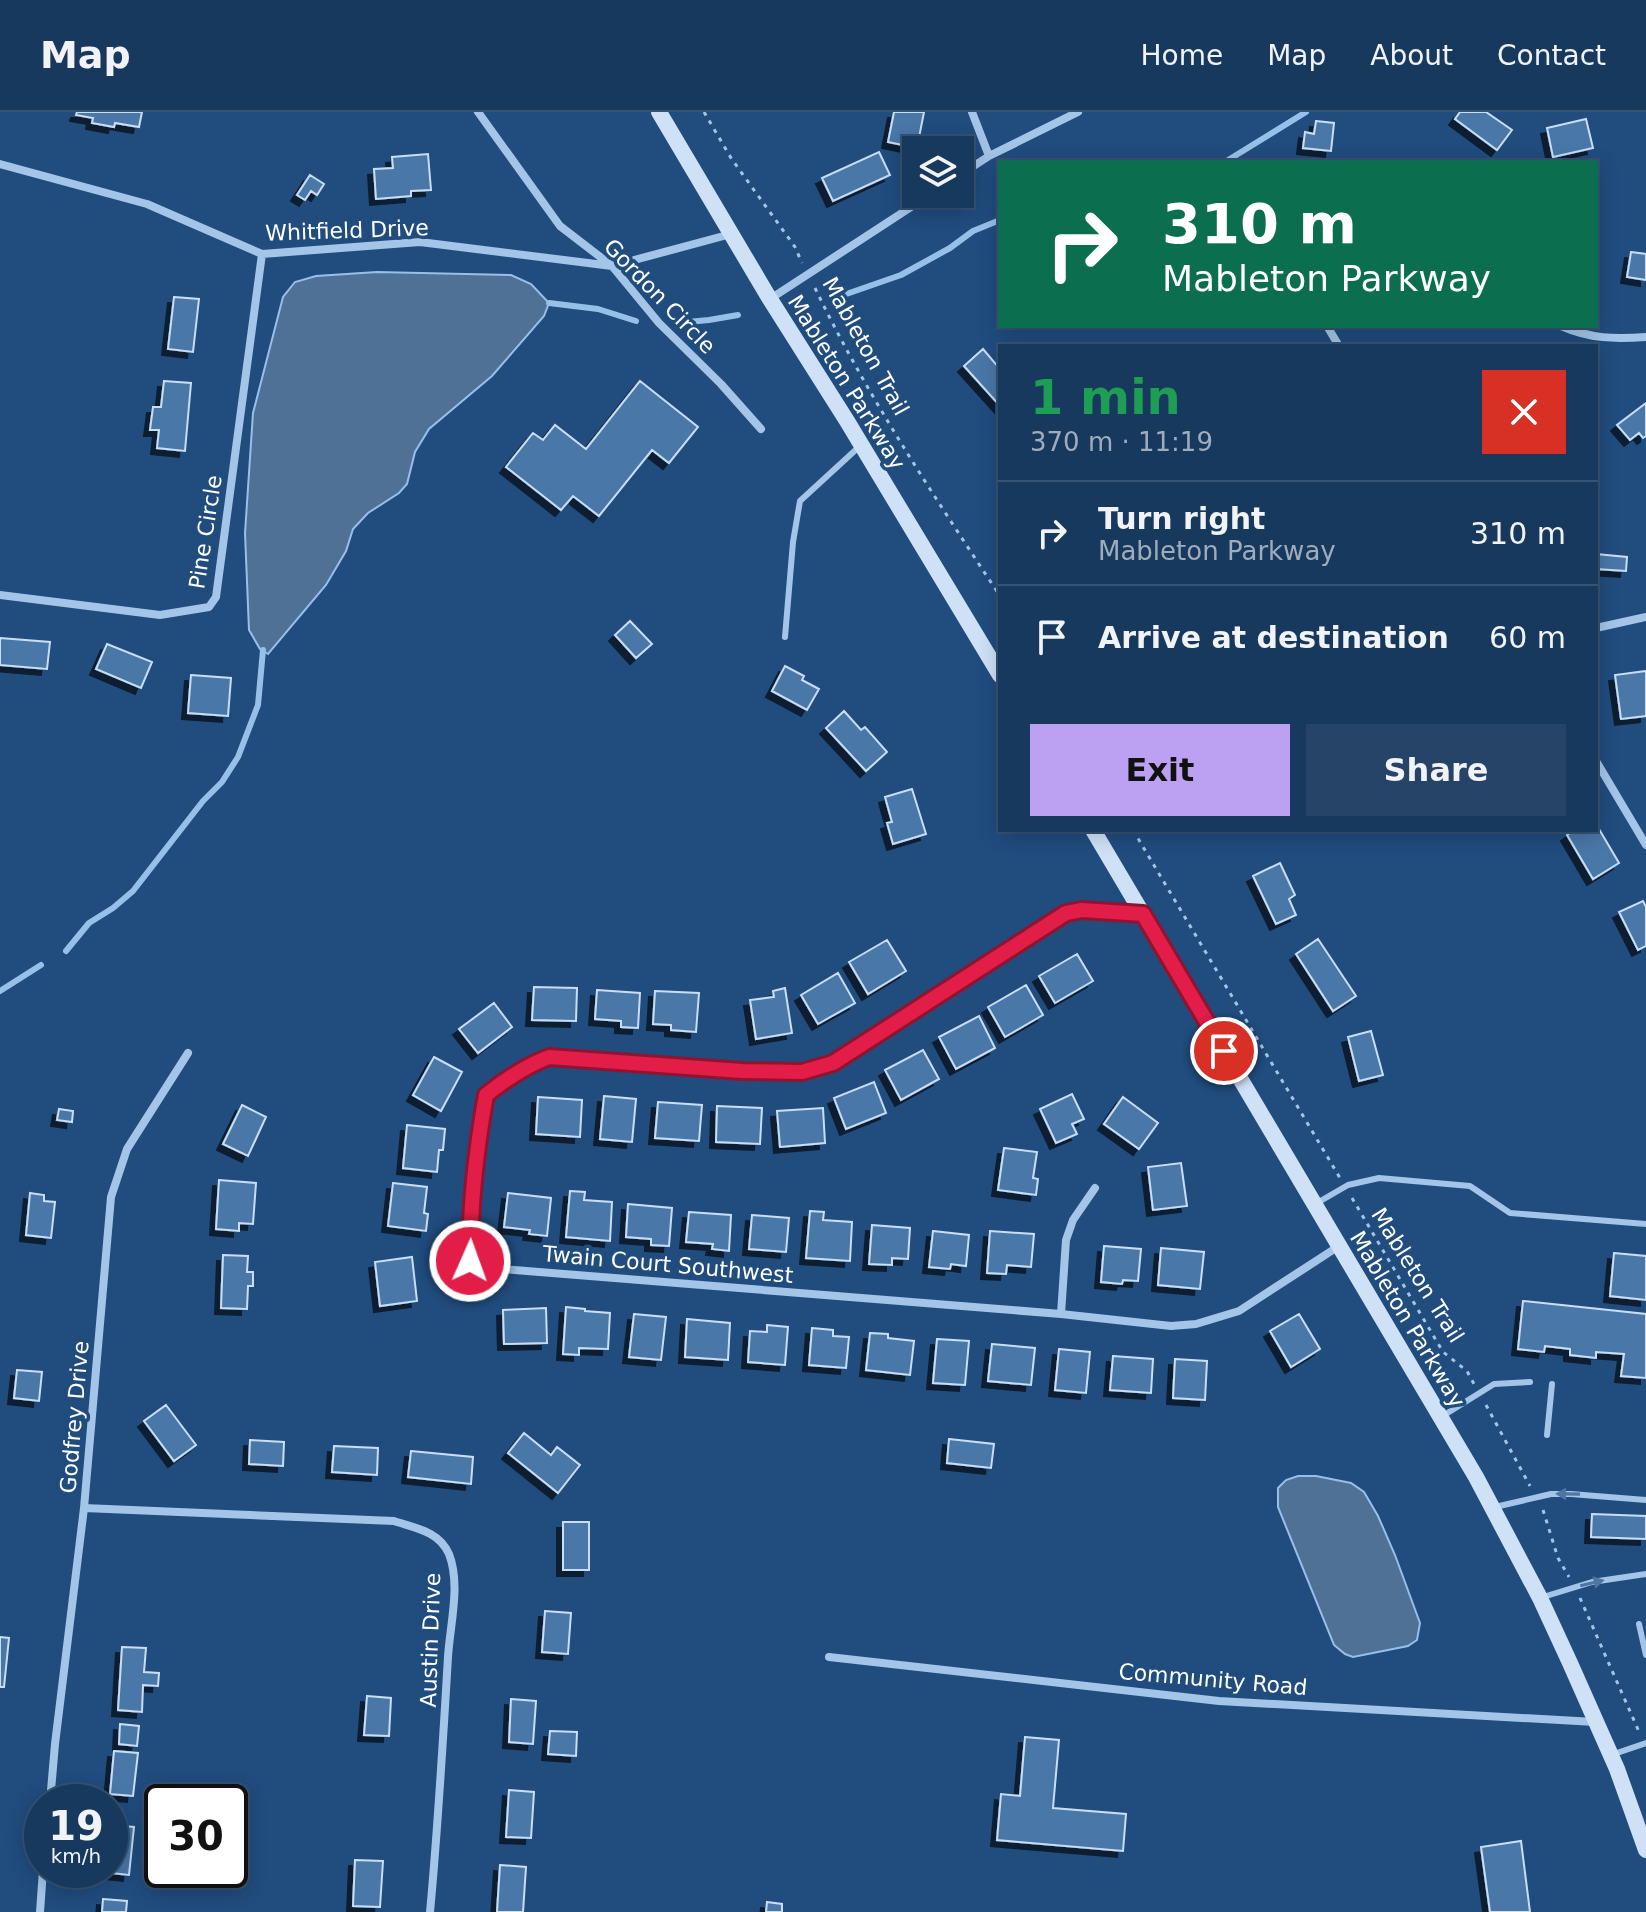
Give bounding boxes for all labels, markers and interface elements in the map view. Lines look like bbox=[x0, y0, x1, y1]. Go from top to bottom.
text: Map bbox=[40, 33, 131, 77]
text: Home bbox=[1140, 39, 1223, 72]
text: Map bbox=[1267, 39, 1326, 72]
text: About bbox=[1370, 39, 1453, 72]
text: Contact bbox=[1497, 39, 1606, 72]
map controls bbox=[902, 136, 974, 208]
button: layers bbox=[902, 136, 974, 208]
text: 310 m bbox=[1162, 191, 1357, 256]
icon: right bbox=[1030, 192, 1134, 296]
street label: Whitfield Drive bbox=[265, 215, 429, 246]
street label: Gordon Circle bbox=[599, 234, 720, 359]
text: Mableton Parkway bbox=[1162, 258, 1491, 299]
street label: Mableton Trail bbox=[817, 273, 914, 420]
street label: Mableton Parkway bbox=[783, 290, 910, 474]
text: 1 min bbox=[1030, 369, 1181, 425]
button: close bbox=[1482, 370, 1566, 454]
text: 370 m · 11:19 bbox=[1030, 427, 1213, 457]
street label: Pine Circle bbox=[184, 473, 227, 591]
text: Turn right bbox=[1098, 501, 1265, 536]
icon: right bbox=[1030, 511, 1074, 555]
text: 310 m bbox=[1470, 516, 1566, 551]
text: Mableton Parkway bbox=[1098, 536, 1336, 566]
icon: arrive bbox=[1030, 615, 1074, 659]
text: Arrive at destination bbox=[1098, 620, 1449, 655]
text: 60 m bbox=[1489, 620, 1566, 655]
button: Exit bbox=[1030, 724, 1290, 816]
button: Share bbox=[1306, 724, 1566, 816]
pin bbox=[1190, 1017, 1258, 1085]
icon: arrive bbox=[1202, 1029, 1246, 1073]
street label: Mableton Trail bbox=[1366, 1203, 1469, 1347]
position arrow bbox=[428, 1219, 512, 1303]
street label: Mableton Parkway bbox=[1345, 1227, 1470, 1412]
street label: Twain Court Southwest bbox=[541, 1241, 795, 1288]
street label: Godfrey Drive bbox=[55, 1340, 94, 1494]
one-way arrow bbox=[1555, 1488, 1580, 1501]
street label: Austin Drive bbox=[416, 1572, 445, 1708]
one-way arrow bbox=[1580, 1576, 1605, 1589]
street label: Community Road bbox=[1117, 1659, 1308, 1700]
speed limit sign: 30 bbox=[144, 1784, 248, 1888]
text: 19 bbox=[48, 1803, 104, 1849]
text: km/h bbox=[51, 1844, 101, 1868]

